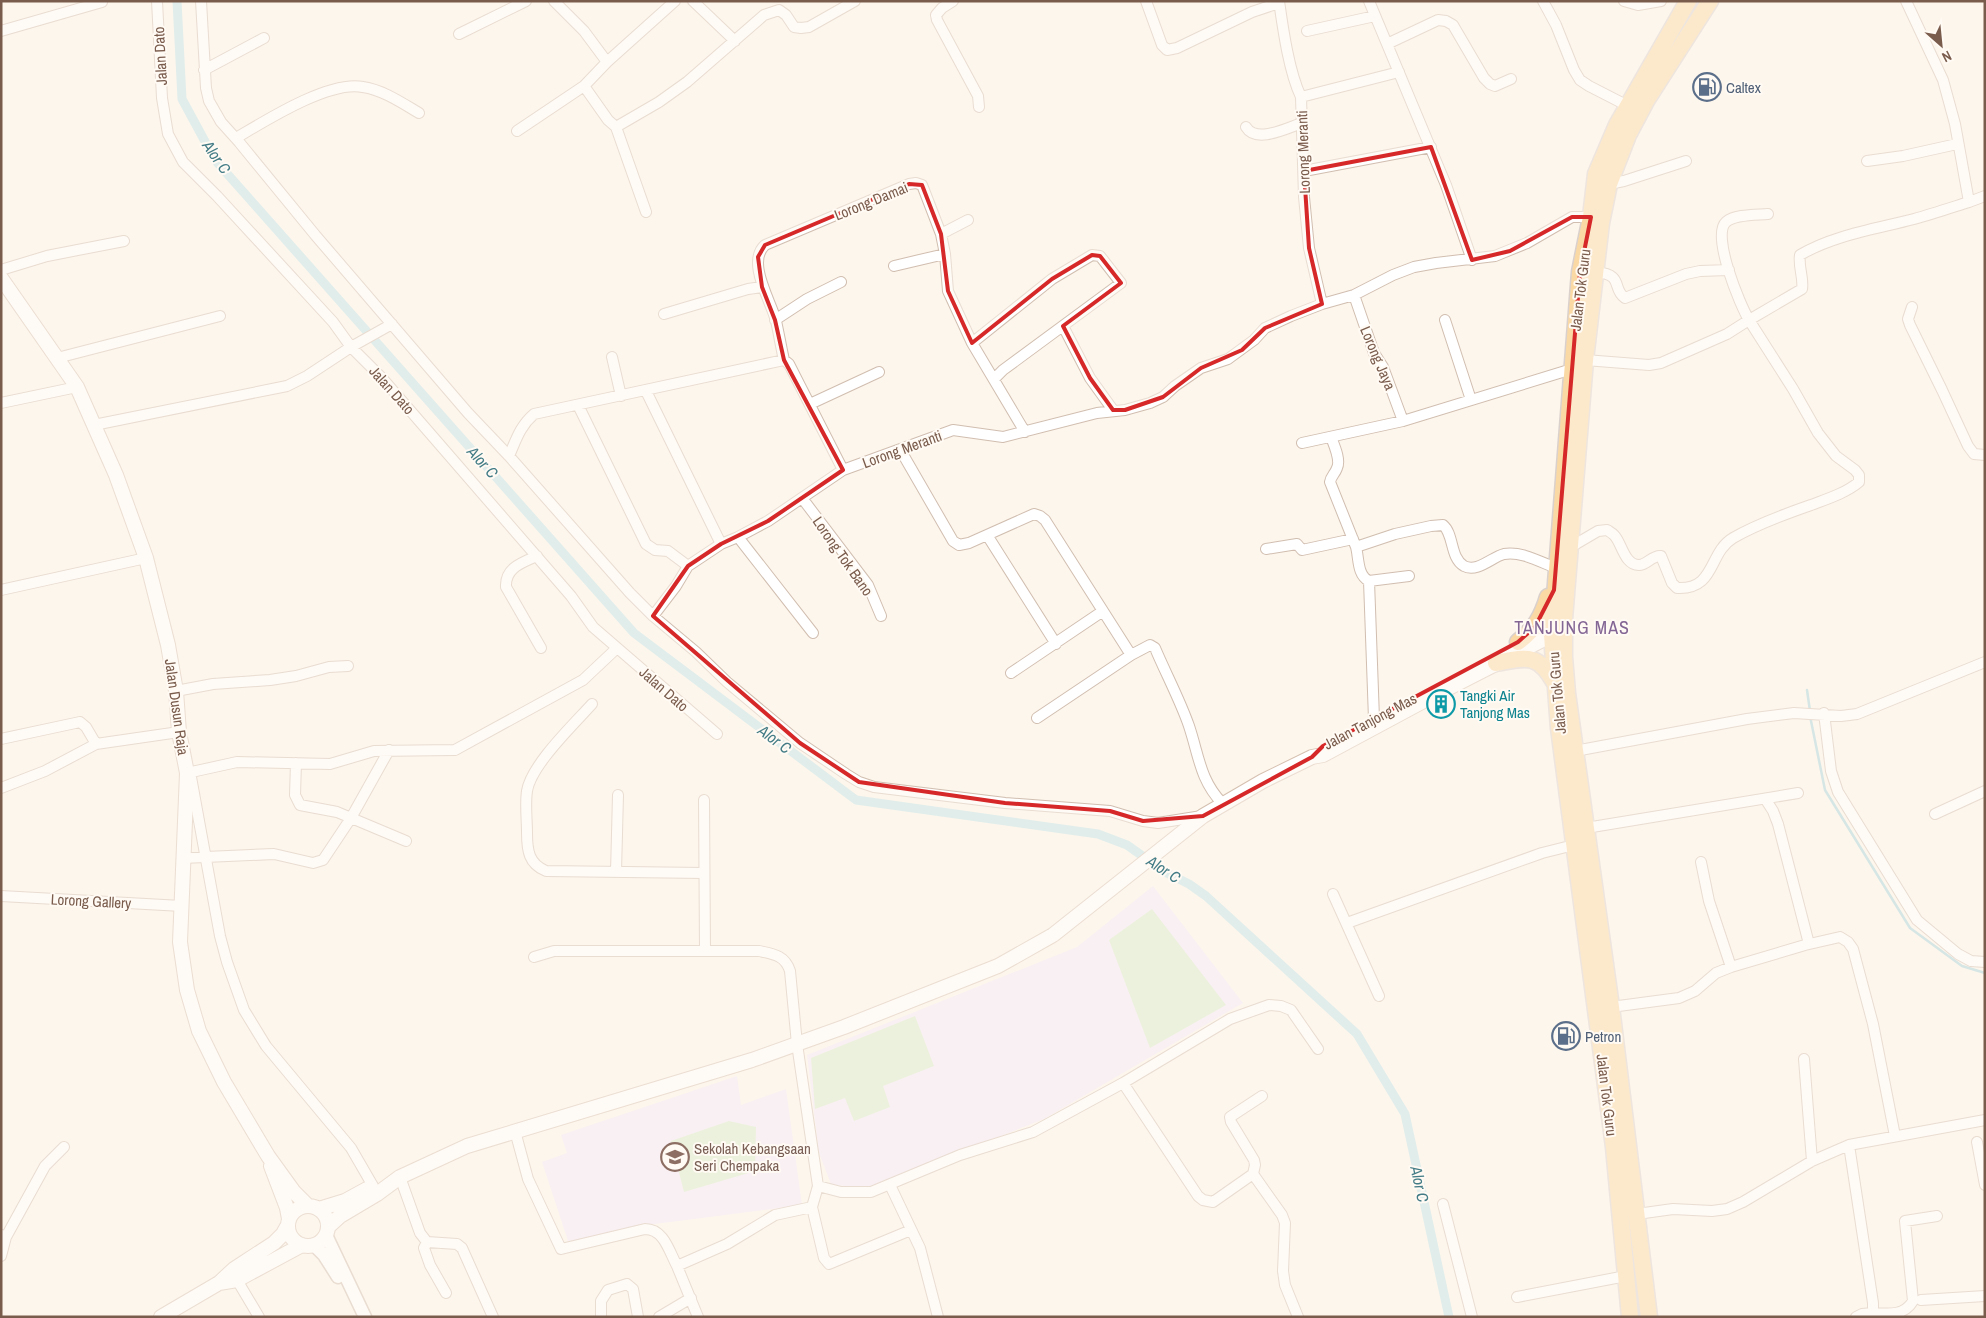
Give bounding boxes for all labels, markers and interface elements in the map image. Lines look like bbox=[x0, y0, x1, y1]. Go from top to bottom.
north arrow bbox=[1916, 20, 1966, 70]
street label: Jalan Dato bbox=[148, 26, 172, 86]
text: N bbox=[1939, 47, 1955, 66]
fuel station icon: Caltex bbox=[1692, 72, 1722, 102]
place label: Caltex bbox=[1726, 77, 1762, 98]
street label: Lorong Meranti bbox=[1291, 110, 1315, 194]
water label: Alor C bbox=[197, 135, 237, 179]
street label: Lorong Damai bbox=[831, 177, 911, 225]
street label: Jalan Tok Guru bbox=[1565, 248, 1595, 332]
street label: Lorong Jaya bbox=[1355, 323, 1401, 393]
street label: Jalan Dato bbox=[365, 361, 420, 419]
street label: Lorong Meranti bbox=[859, 425, 945, 473]
water label: Alor C bbox=[462, 440, 504, 483]
street label: Lorong Tok Bano bbox=[808, 512, 878, 600]
district label: TANJUNG MAS bbox=[1514, 615, 1630, 640]
street label: Jalan Tok Guru bbox=[1543, 651, 1571, 735]
street label: Jalan Dusun Raja bbox=[160, 657, 194, 757]
street label: Jalan Dato bbox=[635, 662, 693, 716]
place label: Tangki Air Tanjong Mas bbox=[1460, 685, 1530, 723]
street label: Jalan Tanjong Mas bbox=[1320, 688, 1420, 754]
building icon: Tangki Air Tanjong Mas bbox=[1426, 689, 1456, 719]
water label: Alor C bbox=[753, 719, 797, 759]
water label: Alor C bbox=[1142, 849, 1186, 888]
street label: Lorong Gallery bbox=[50, 888, 133, 914]
fuel station icon: Petron bbox=[1551, 1021, 1581, 1051]
place label: Petron bbox=[1585, 1026, 1621, 1047]
street label: Jalan Tok Guru bbox=[1592, 1053, 1622, 1137]
place label: Sekolah Kebangsaan Seri Chempaka bbox=[694, 1138, 811, 1176]
school or university icon: Sekolah Kebangsaan Seri Chempaka bbox=[660, 1142, 690, 1172]
water label: Alor C bbox=[1405, 1163, 1435, 1205]

